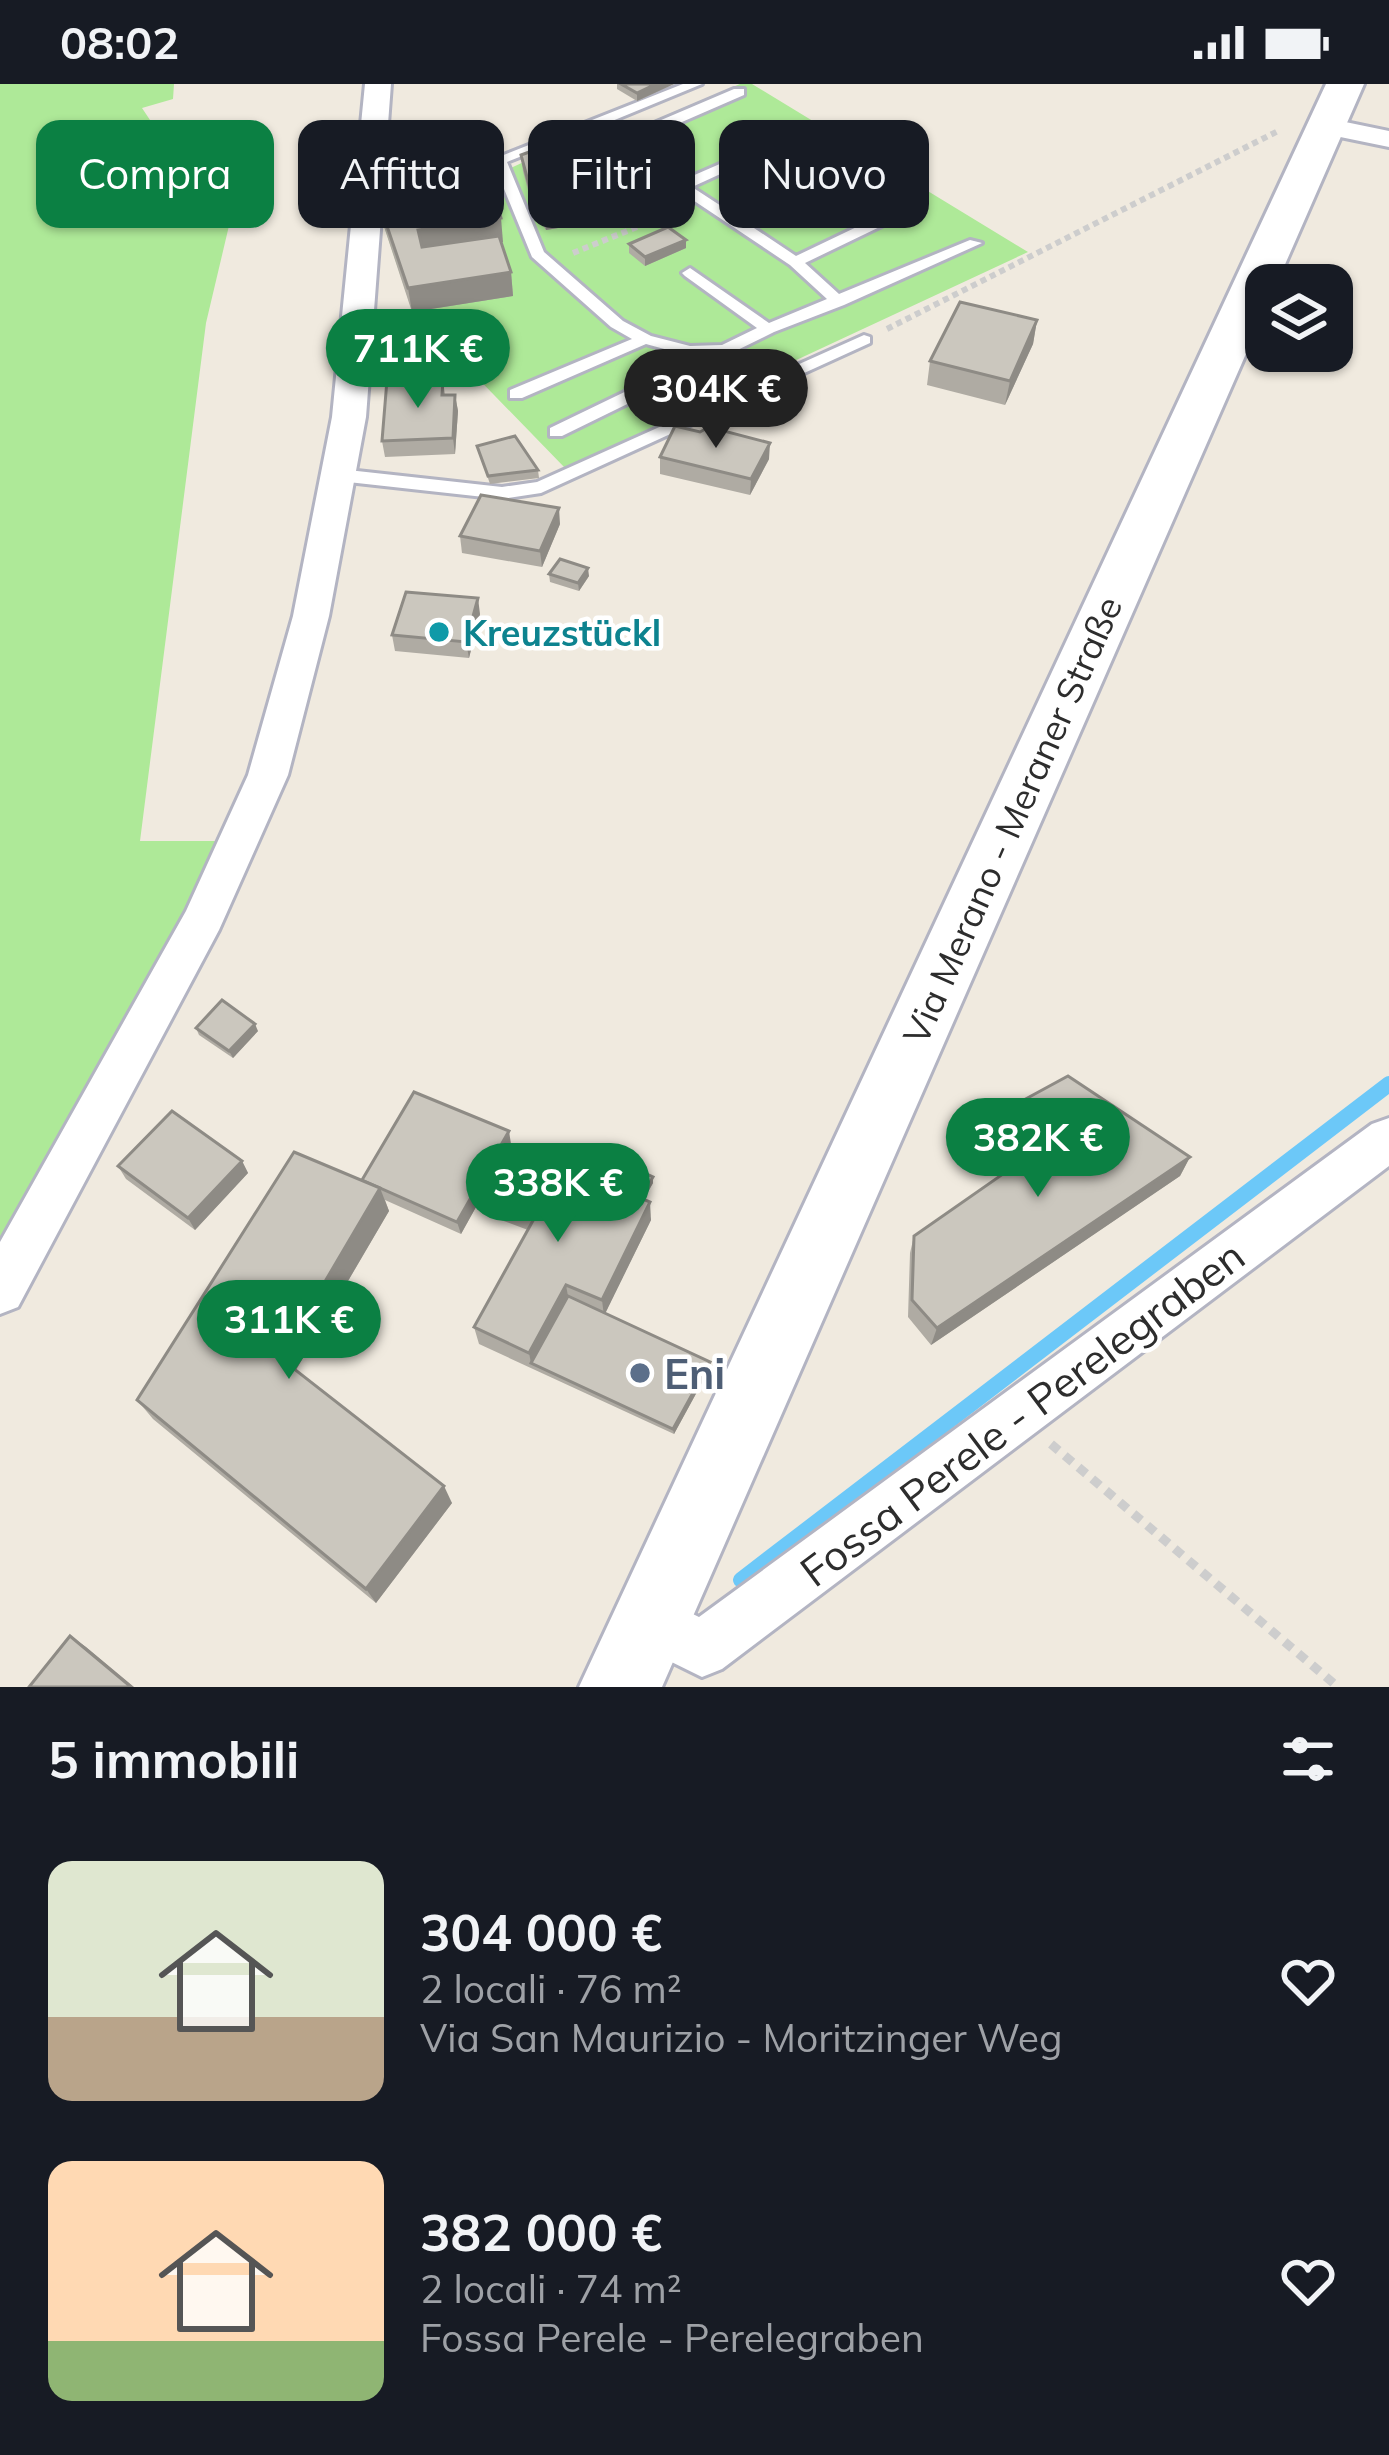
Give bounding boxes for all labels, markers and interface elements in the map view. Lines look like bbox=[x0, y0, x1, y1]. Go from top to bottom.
text: 08:02 bbox=[60, 14, 179, 70]
chip: Compra bbox=[36, 120, 274, 228]
chip: Affitta bbox=[298, 120, 504, 228]
chip: Filtri bbox=[528, 120, 695, 228]
chip: Nuovo bbox=[719, 120, 929, 228]
map controls bbox=[1245, 264, 1353, 372]
button: layers bbox=[1245, 264, 1353, 372]
pin: 711K € bbox=[320, 309, 516, 411]
text: 711K € bbox=[353, 323, 483, 372]
pin: 304K € bbox=[618, 349, 814, 451]
text: 304K € bbox=[651, 363, 781, 412]
street label: Via Merano - Meraner Straße bbox=[893, 589, 1131, 1051]
place label: Kreuzstückl bbox=[463, 610, 661, 655]
marker: Kreuzstückl bbox=[426, 619, 452, 645]
pin: 382K € bbox=[940, 1098, 1136, 1200]
text: 382K € bbox=[973, 1112, 1103, 1161]
pin: 338K € bbox=[460, 1143, 656, 1245]
text: 338K € bbox=[493, 1157, 623, 1206]
street label: Fossa Perele - Perelegraben bbox=[789, 1229, 1255, 1597]
pin: 311K € bbox=[191, 1280, 387, 1382]
text: 311K € bbox=[224, 1294, 354, 1343]
place label: Eni bbox=[664, 1347, 725, 1400]
marker: Eni bbox=[627, 1360, 653, 1386]
icon: filters bbox=[1275, 1726, 1341, 1792]
text: 5 immobili bbox=[48, 1727, 299, 1791]
text: 304 000 € bbox=[420, 1900, 662, 1964]
icon: home bbox=[144, 1909, 288, 2053]
icon: heart bbox=[1275, 1948, 1341, 2014]
text: 2 locali · 76 m² bbox=[420, 1964, 682, 2013]
text: Via San Maurizio - Moritzinger Weg bbox=[420, 2013, 1063, 2062]
text: 382 000 € bbox=[420, 2200, 662, 2264]
icon: home bbox=[144, 2209, 288, 2353]
icon: heart bbox=[1275, 2248, 1341, 2314]
text: 2 locali · 74 m² bbox=[420, 2264, 682, 2313]
text: Fossa Perele - Perelegraben bbox=[420, 2313, 924, 2362]

